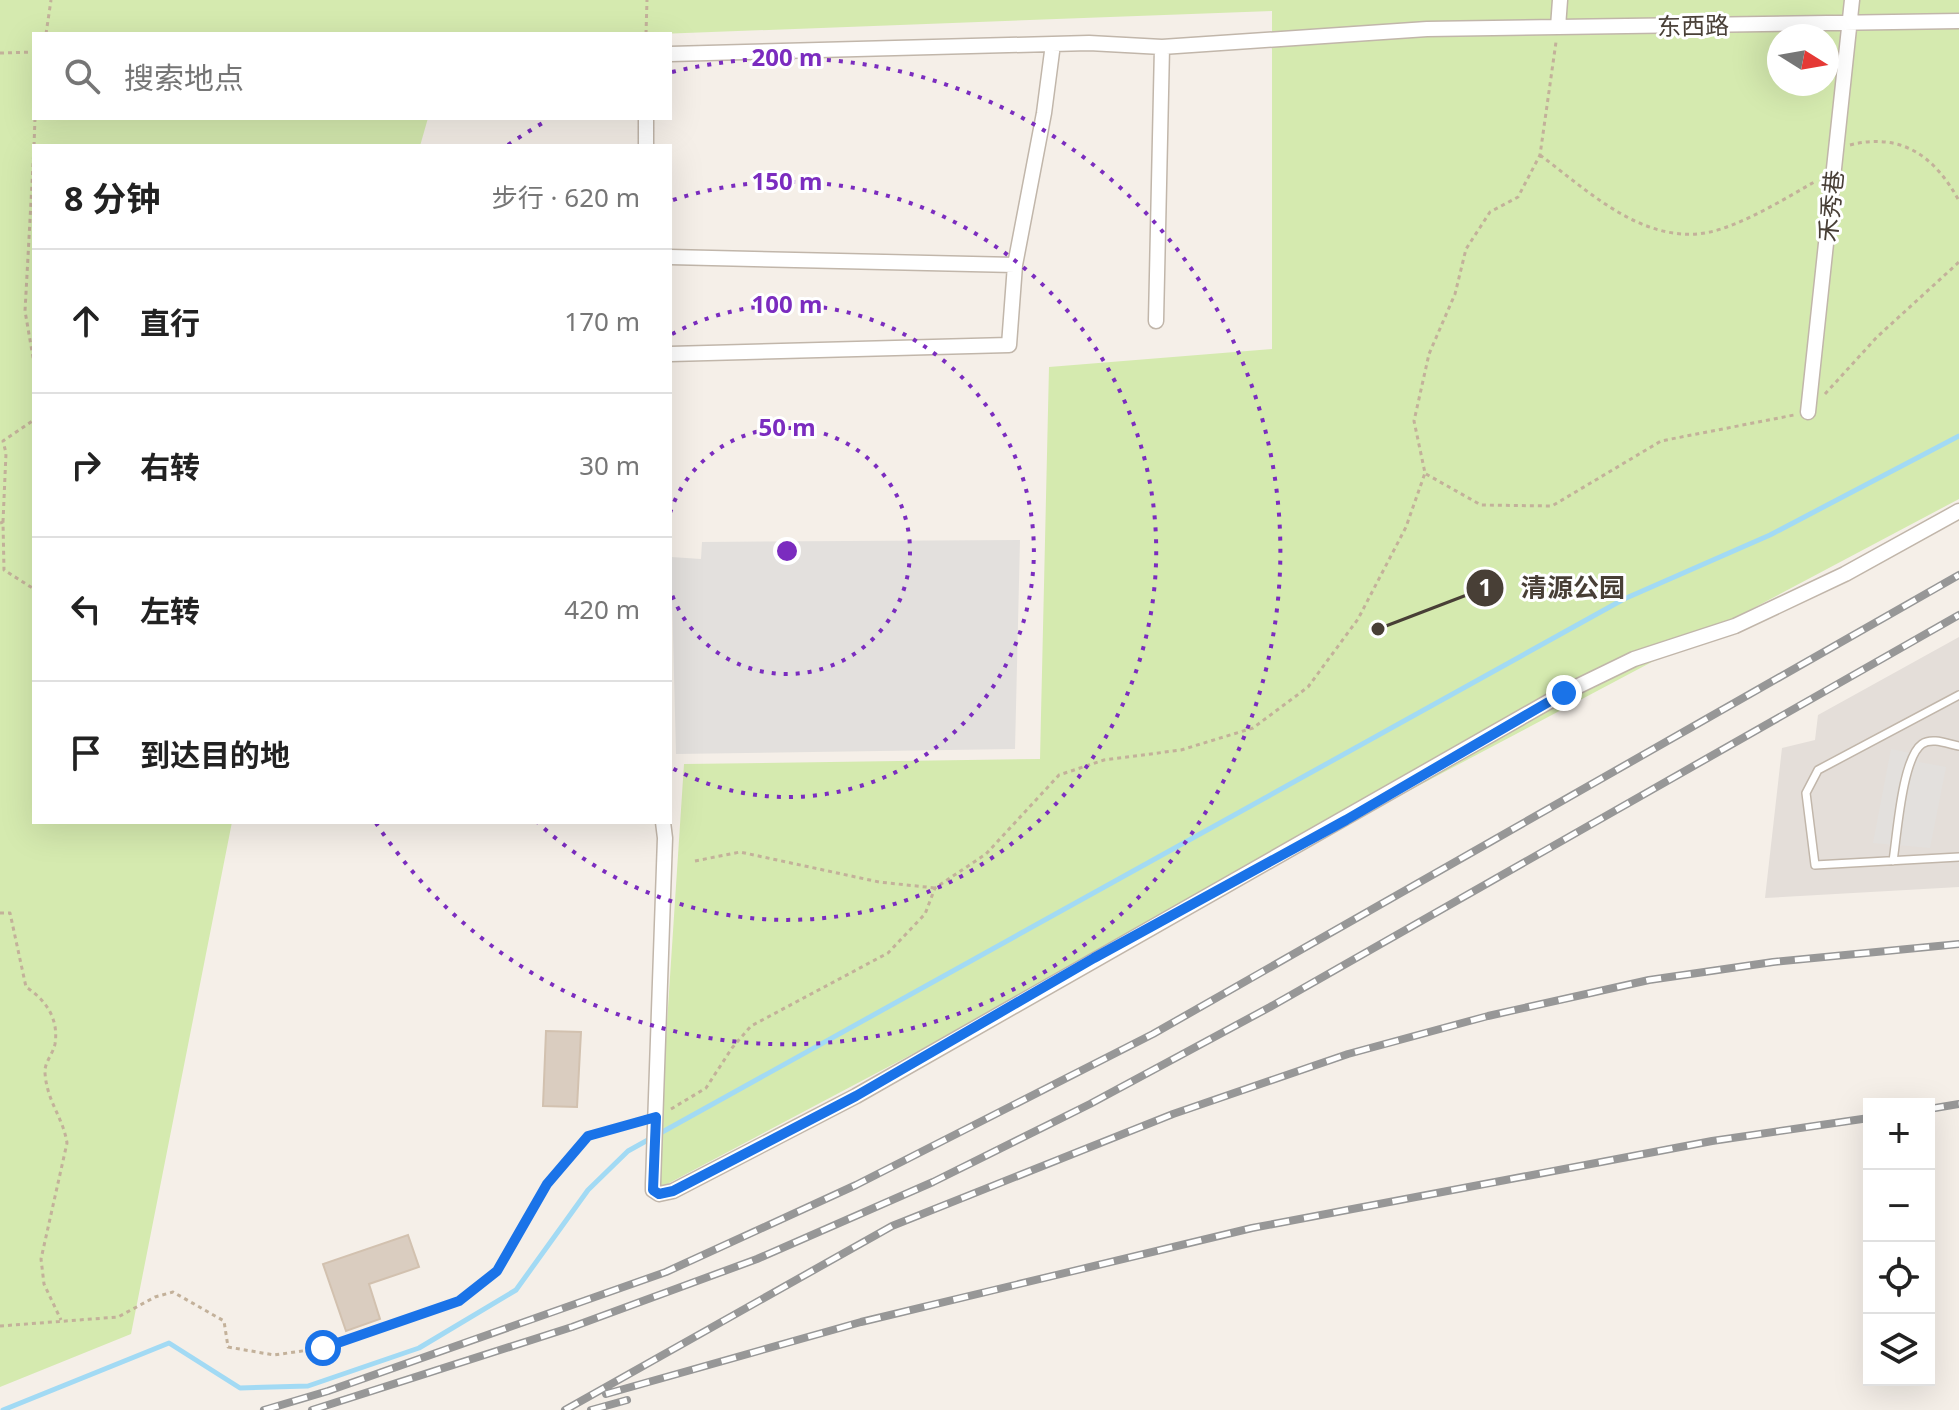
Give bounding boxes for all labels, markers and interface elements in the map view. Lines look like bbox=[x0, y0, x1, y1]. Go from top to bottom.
street label: 东西路 bbox=[1657, 8, 1729, 42]
north arrow bbox=[1767, 24, 1839, 96]
search box bbox=[32, 32, 672, 120]
text: 200 m bbox=[752, 40, 822, 73]
icon: search bbox=[60, 54, 104, 98]
text: 搜索地点 bbox=[124, 57, 244, 98]
text: 150 m bbox=[752, 164, 822, 197]
street label: 禾秀巷 bbox=[1810, 168, 1850, 244]
text: 8 分钟 bbox=[64, 175, 160, 221]
text: 步行 · 620 m bbox=[492, 179, 640, 215]
text: 100 m bbox=[752, 287, 822, 320]
icon: ahead bbox=[64, 299, 108, 343]
text: 直行 bbox=[140, 302, 200, 343]
text: 170 m bbox=[564, 303, 640, 339]
text: 50 m bbox=[758, 410, 816, 443]
icon: right bbox=[64, 443, 108, 487]
text: 右转 bbox=[140, 446, 200, 487]
text: 30 m bbox=[579, 447, 640, 483]
centre of rings bbox=[773, 537, 801, 565]
callout: 清源公园 bbox=[1465, 563, 1641, 613]
text: 清源公园 bbox=[1521, 569, 1625, 605]
text: 1 bbox=[1478, 570, 1492, 603]
icon: left bbox=[64, 587, 108, 631]
text: 左转 bbox=[140, 590, 200, 631]
text: 420 m bbox=[564, 591, 640, 627]
route end bbox=[1546, 675, 1582, 711]
icon: arrive bbox=[64, 731, 108, 775]
text: 到达目的地 bbox=[140, 734, 290, 775]
map controls bbox=[1863, 1098, 1935, 1386]
button: + bbox=[1863, 1098, 1935, 1170]
button: − bbox=[1863, 1170, 1935, 1242]
button: locate bbox=[1863, 1242, 1935, 1314]
button: layers bbox=[1863, 1314, 1935, 1386]
route start bbox=[305, 1330, 341, 1366]

